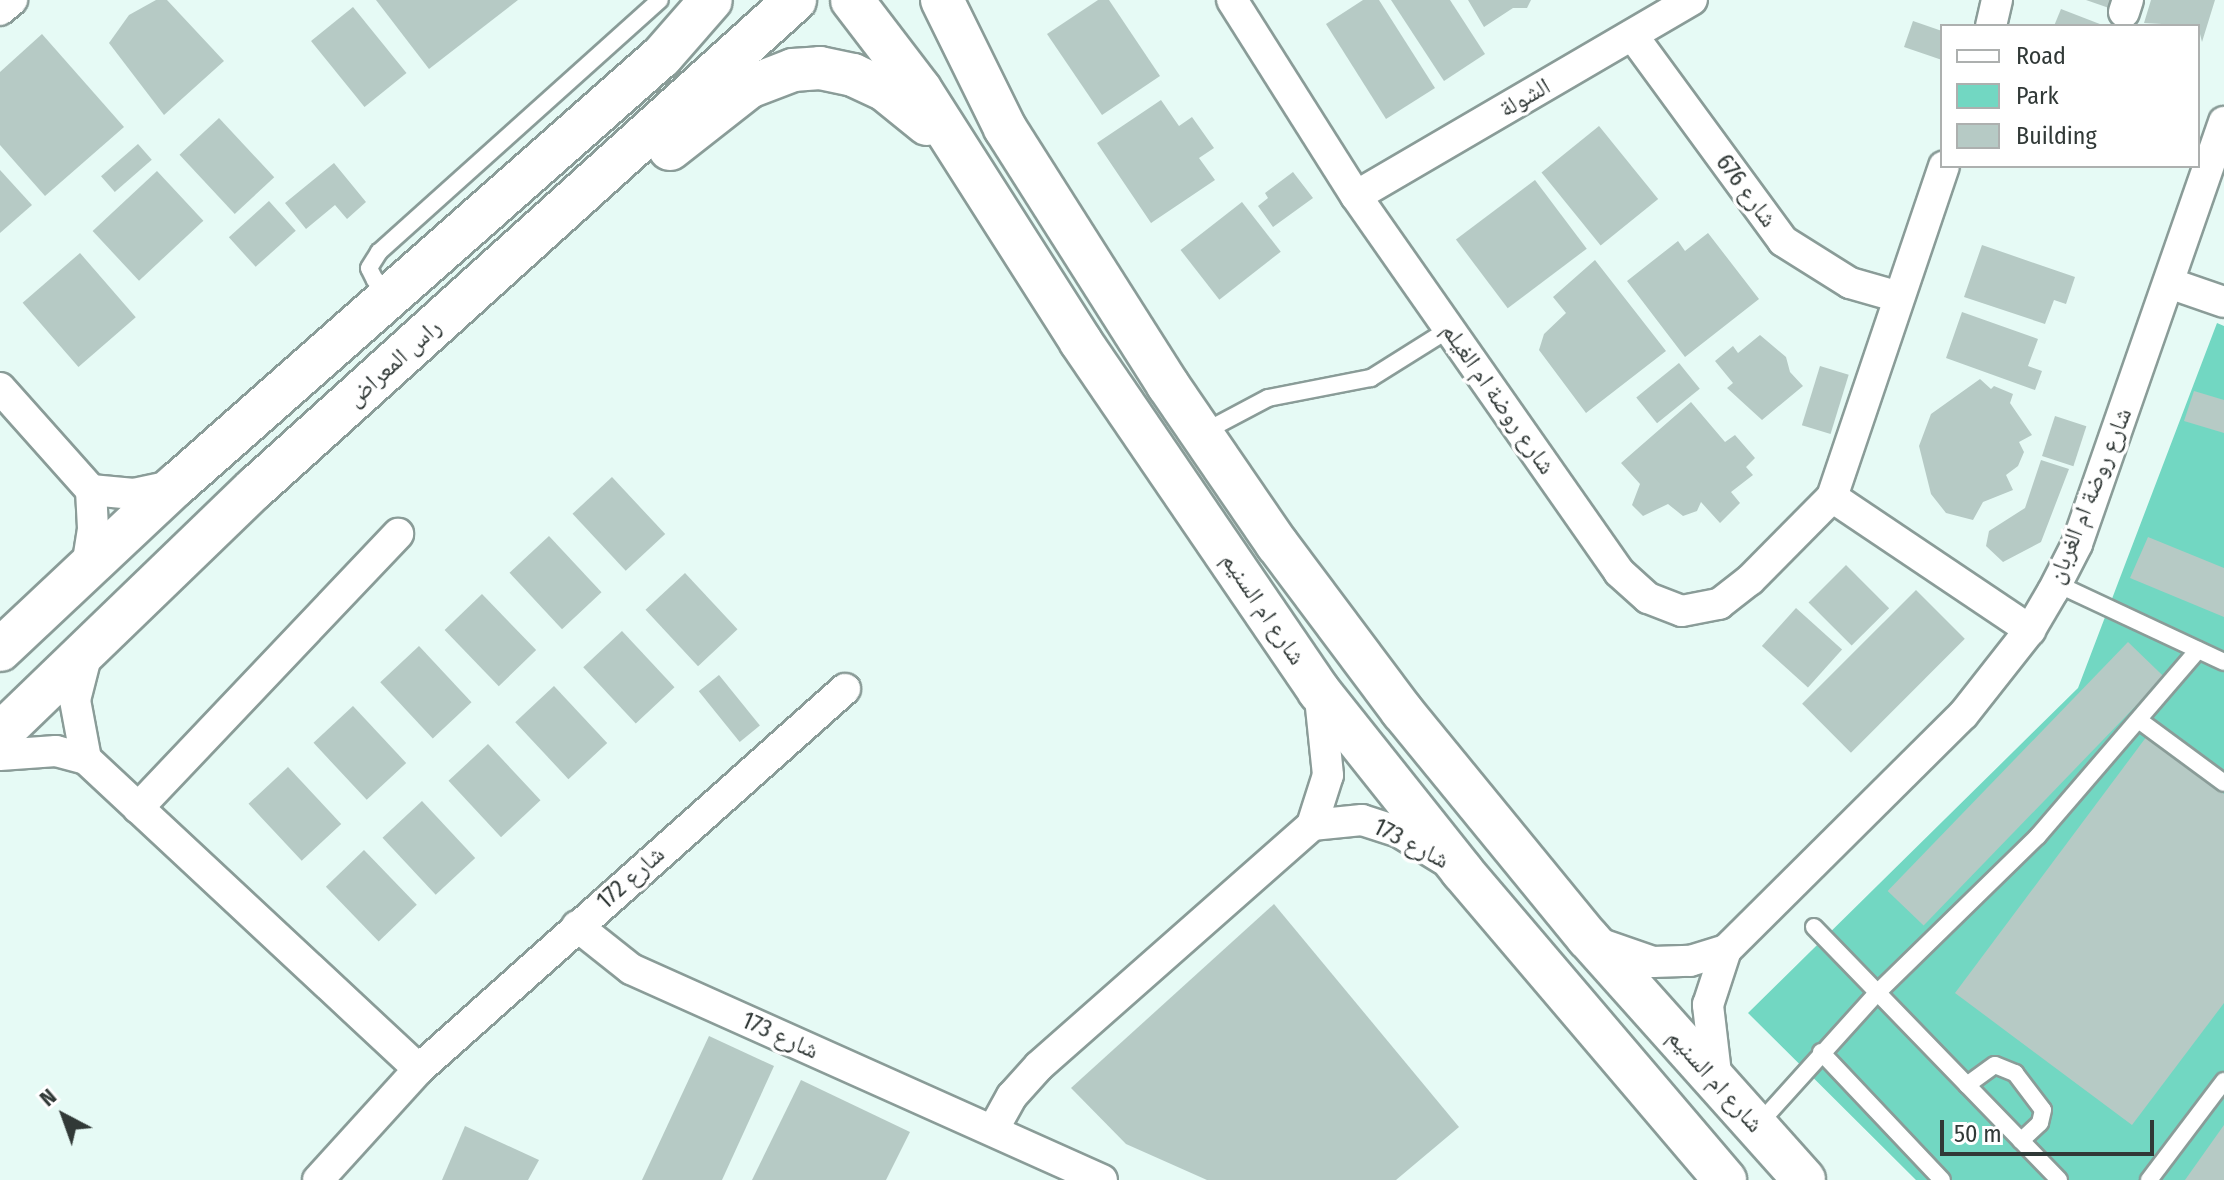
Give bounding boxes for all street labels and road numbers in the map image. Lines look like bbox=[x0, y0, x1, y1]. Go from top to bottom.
street label: الشولة bbox=[1494, 72, 1556, 124]
street label: شارع 676 bbox=[1709, 149, 1783, 233]
street label: راس المعراض bbox=[341, 313, 447, 413]
street label: شارع روضة ام الغيلم bbox=[1435, 318, 1561, 480]
street label: شارع روضة ام الغربان bbox=[2042, 404, 2138, 588]
street label: شارع ام السنيم bbox=[1215, 547, 1311, 671]
street label: شارع 173 bbox=[1368, 813, 1454, 875]
street label: شارع 172 bbox=[591, 840, 671, 916]
street label: شارع 173 bbox=[737, 1006, 823, 1066]
street label: شارع ام السنيم bbox=[1661, 1023, 1769, 1139]

